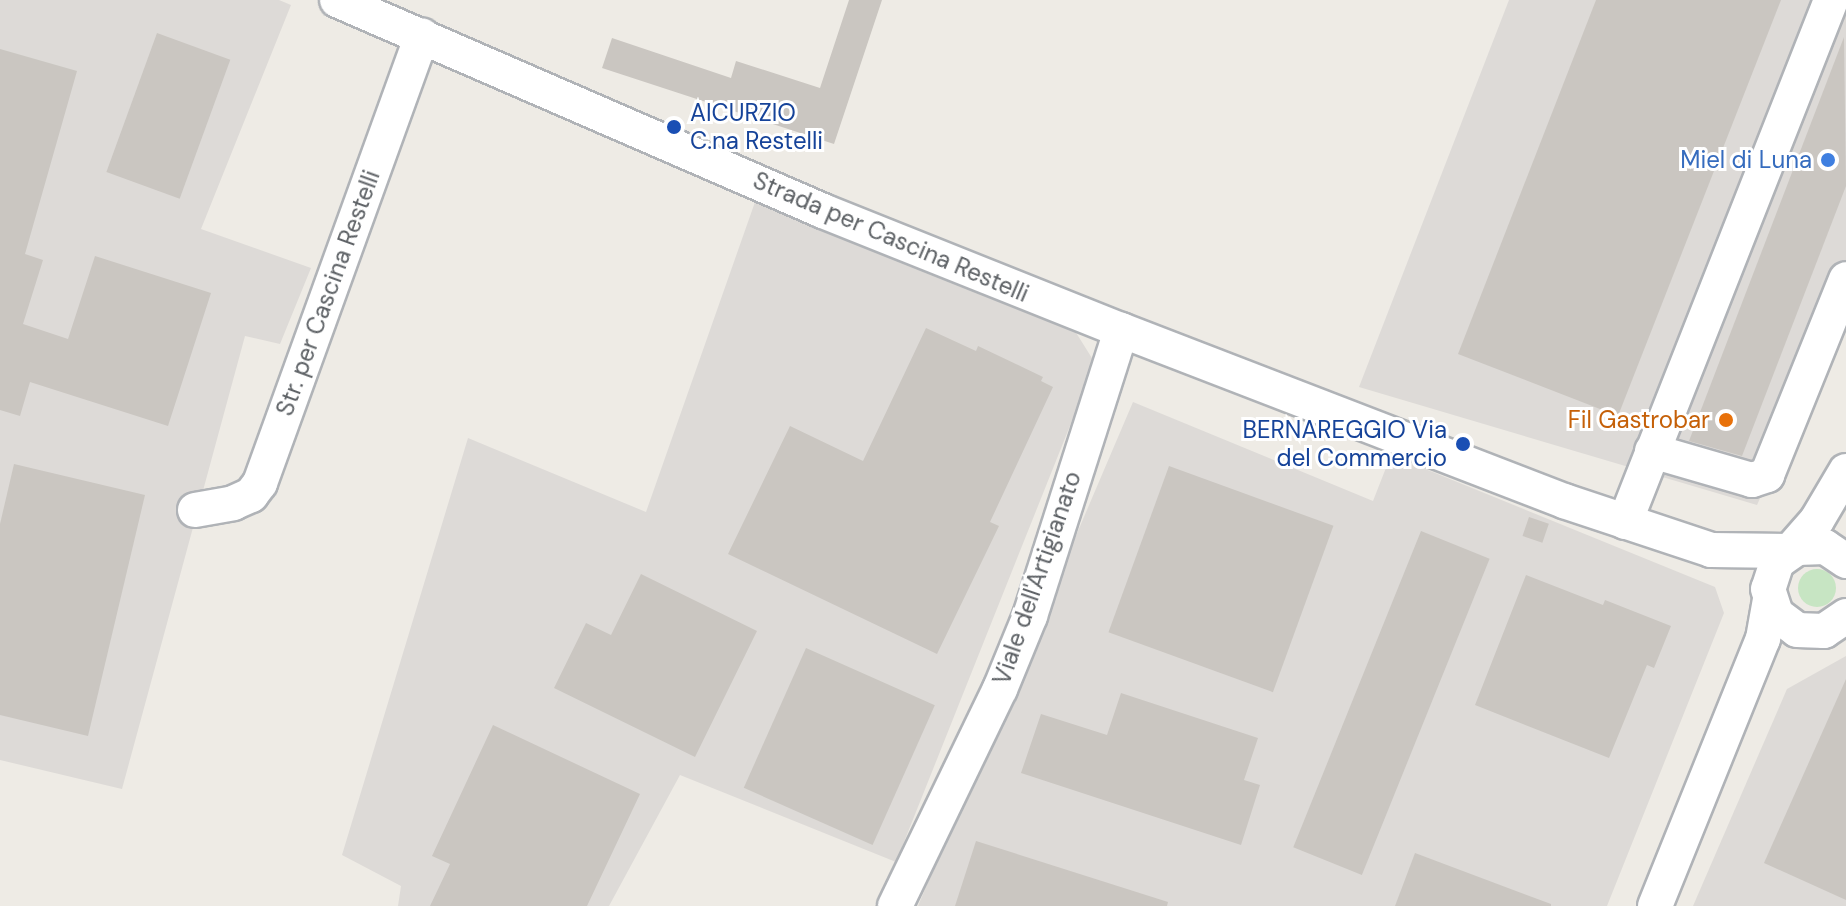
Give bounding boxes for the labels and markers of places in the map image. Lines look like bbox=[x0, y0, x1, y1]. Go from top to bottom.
place label: AICURZIO C.na Restelli bbox=[690, 99, 823, 155]
marker: AICURZIO C.na Restelli bbox=[665, 118, 683, 136]
place label: Miel di Luna bbox=[1680, 146, 1812, 174]
marker: Miel di Luna bbox=[1819, 151, 1837, 169]
place label: Fil Gastrobar bbox=[1568, 406, 1710, 434]
marker: Fil Gastrobar bbox=[1717, 411, 1735, 429]
place label: BERNAREGGIO Via del Commercio bbox=[1243, 416, 1447, 472]
marker: BERNAREGGIO Via del Commercio bbox=[1454, 435, 1472, 453]

